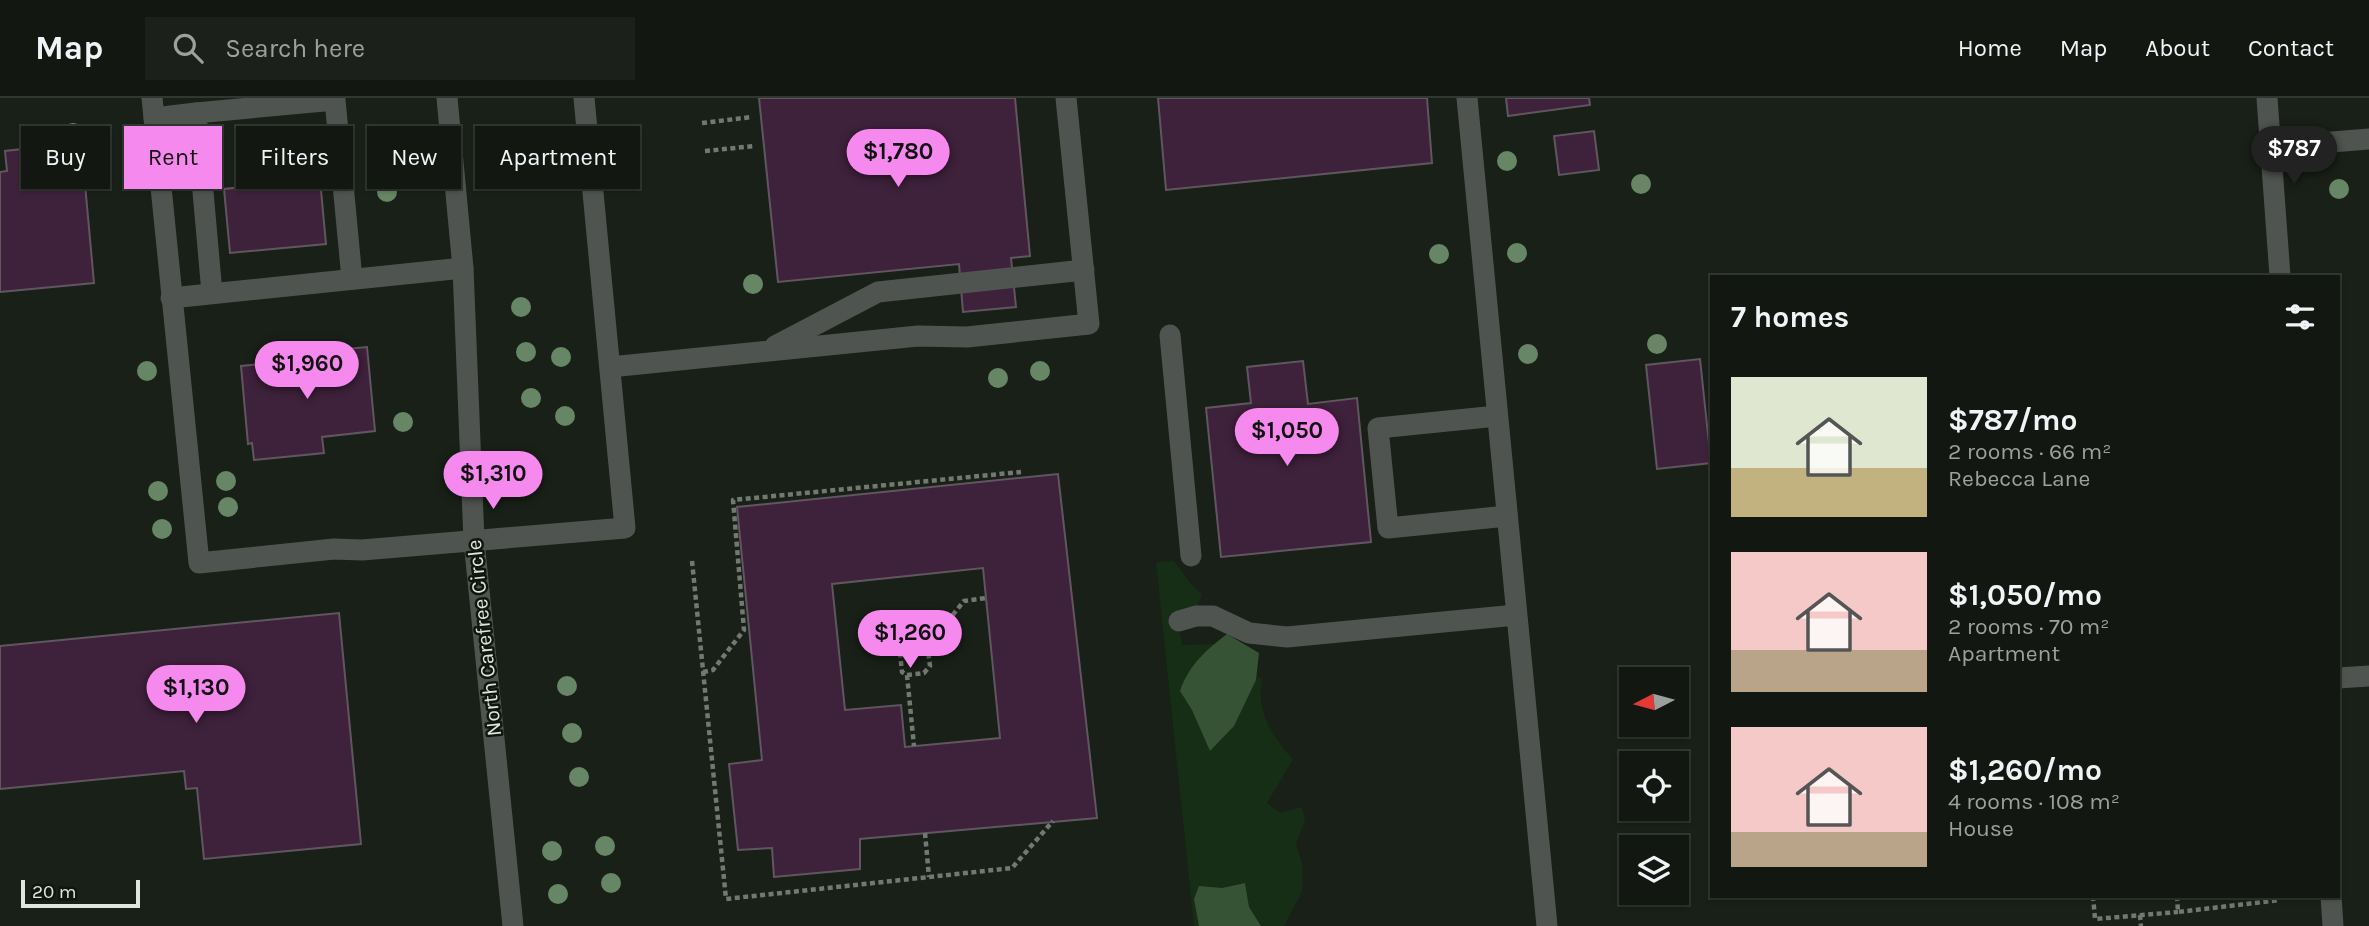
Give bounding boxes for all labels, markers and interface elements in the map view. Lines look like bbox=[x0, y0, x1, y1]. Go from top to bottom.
search box bbox=[145, 17, 635, 80]
text: Map bbox=[35, 29, 103, 67]
icon: search bbox=[169, 29, 207, 67]
text: Search here bbox=[225, 33, 365, 64]
text: Home bbox=[1958, 34, 2022, 62]
text: Map bbox=[2060, 34, 2107, 62]
text: About bbox=[2145, 34, 2210, 62]
text: Contact bbox=[2248, 34, 2334, 62]
chip: Buy bbox=[21, 126, 110, 189]
chip: Rent bbox=[124, 126, 222, 189]
chip: Filters bbox=[236, 126, 353, 189]
chip: New bbox=[367, 126, 461, 189]
chip: Apartment bbox=[475, 126, 640, 189]
pin: $787 bbox=[2253, 126, 2335, 186]
pin: $1,780 bbox=[841, 130, 955, 189]
text: $787 bbox=[2267, 135, 2321, 162]
text: $1,780 bbox=[863, 138, 933, 165]
icon: filters bbox=[2281, 298, 2319, 336]
text: 7 homes bbox=[1731, 299, 1849, 335]
pin: $1,960 bbox=[250, 342, 364, 401]
text: $1,960 bbox=[271, 350, 343, 377]
text: $787/mo bbox=[1948, 402, 2078, 438]
icon: home bbox=[1787, 405, 1871, 489]
pin: $1,050 bbox=[1230, 408, 1344, 468]
text: $1,050 bbox=[1251, 417, 1323, 444]
text: 2 rooms · 66 m² bbox=[1948, 438, 2111, 465]
pin: $1,310 bbox=[436, 452, 550, 511]
text: $1,310 bbox=[460, 460, 526, 487]
text: Rebecca Lane bbox=[1948, 465, 2090, 492]
street label: North Carefree Circle bbox=[462, 539, 506, 737]
text: $1,050/mo bbox=[1948, 577, 2102, 613]
icon: home bbox=[1787, 580, 1871, 664]
pin: $1,260 bbox=[853, 610, 967, 670]
text: 2 rooms · 70 m² bbox=[1948, 613, 2110, 640]
text: $1,260 bbox=[874, 619, 946, 646]
text: Apartment bbox=[1948, 640, 2060, 667]
pin: $1,130 bbox=[139, 666, 253, 725]
north arrow bbox=[1619, 667, 1689, 737]
map controls bbox=[1619, 667, 1689, 905]
text: $1,130 bbox=[163, 674, 229, 701]
button: locate bbox=[1619, 751, 1689, 821]
text: $1,260/mo bbox=[1948, 752, 2102, 788]
icon: home bbox=[1787, 755, 1871, 839]
text: 4 rooms · 108 m² bbox=[1948, 788, 2120, 815]
text: House bbox=[1948, 815, 2014, 842]
button: layers bbox=[1619, 835, 1689, 905]
scale bar bbox=[21, 877, 140, 909]
text: 20 m bbox=[32, 881, 77, 903]

